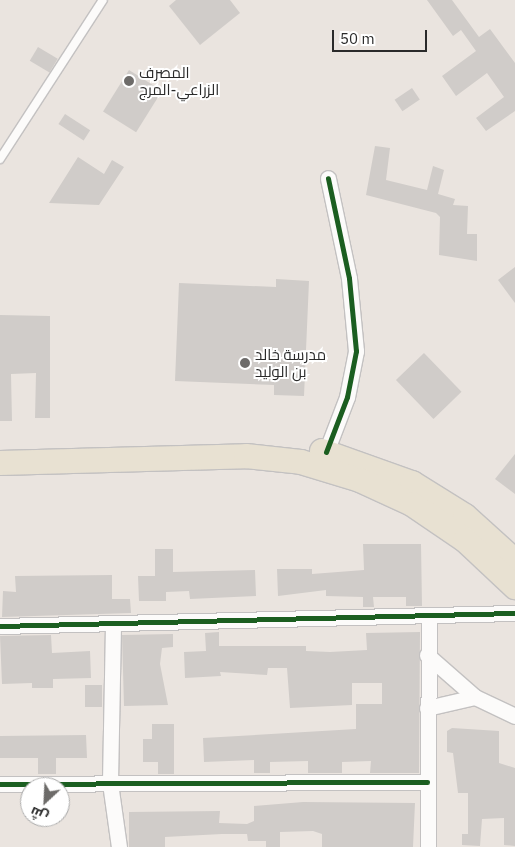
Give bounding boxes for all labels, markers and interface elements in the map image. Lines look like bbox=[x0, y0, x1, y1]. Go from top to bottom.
scale bar bbox=[335, 20, 430, 52]
text: 50 m bbox=[340, 29, 375, 48]
place label: المصرف الزراعي-المرج bbox=[139, 63, 219, 98]
marker: المصرف الزراعي-المرج bbox=[123, 75, 135, 87]
place label: مدرسة خالد بن الوليد bbox=[255, 345, 326, 380]
marker: مدرسة خالد بن الوليد bbox=[239, 357, 251, 369]
north arrow bbox=[20, 777, 70, 827]
text: ش bbox=[27, 803, 51, 827]

